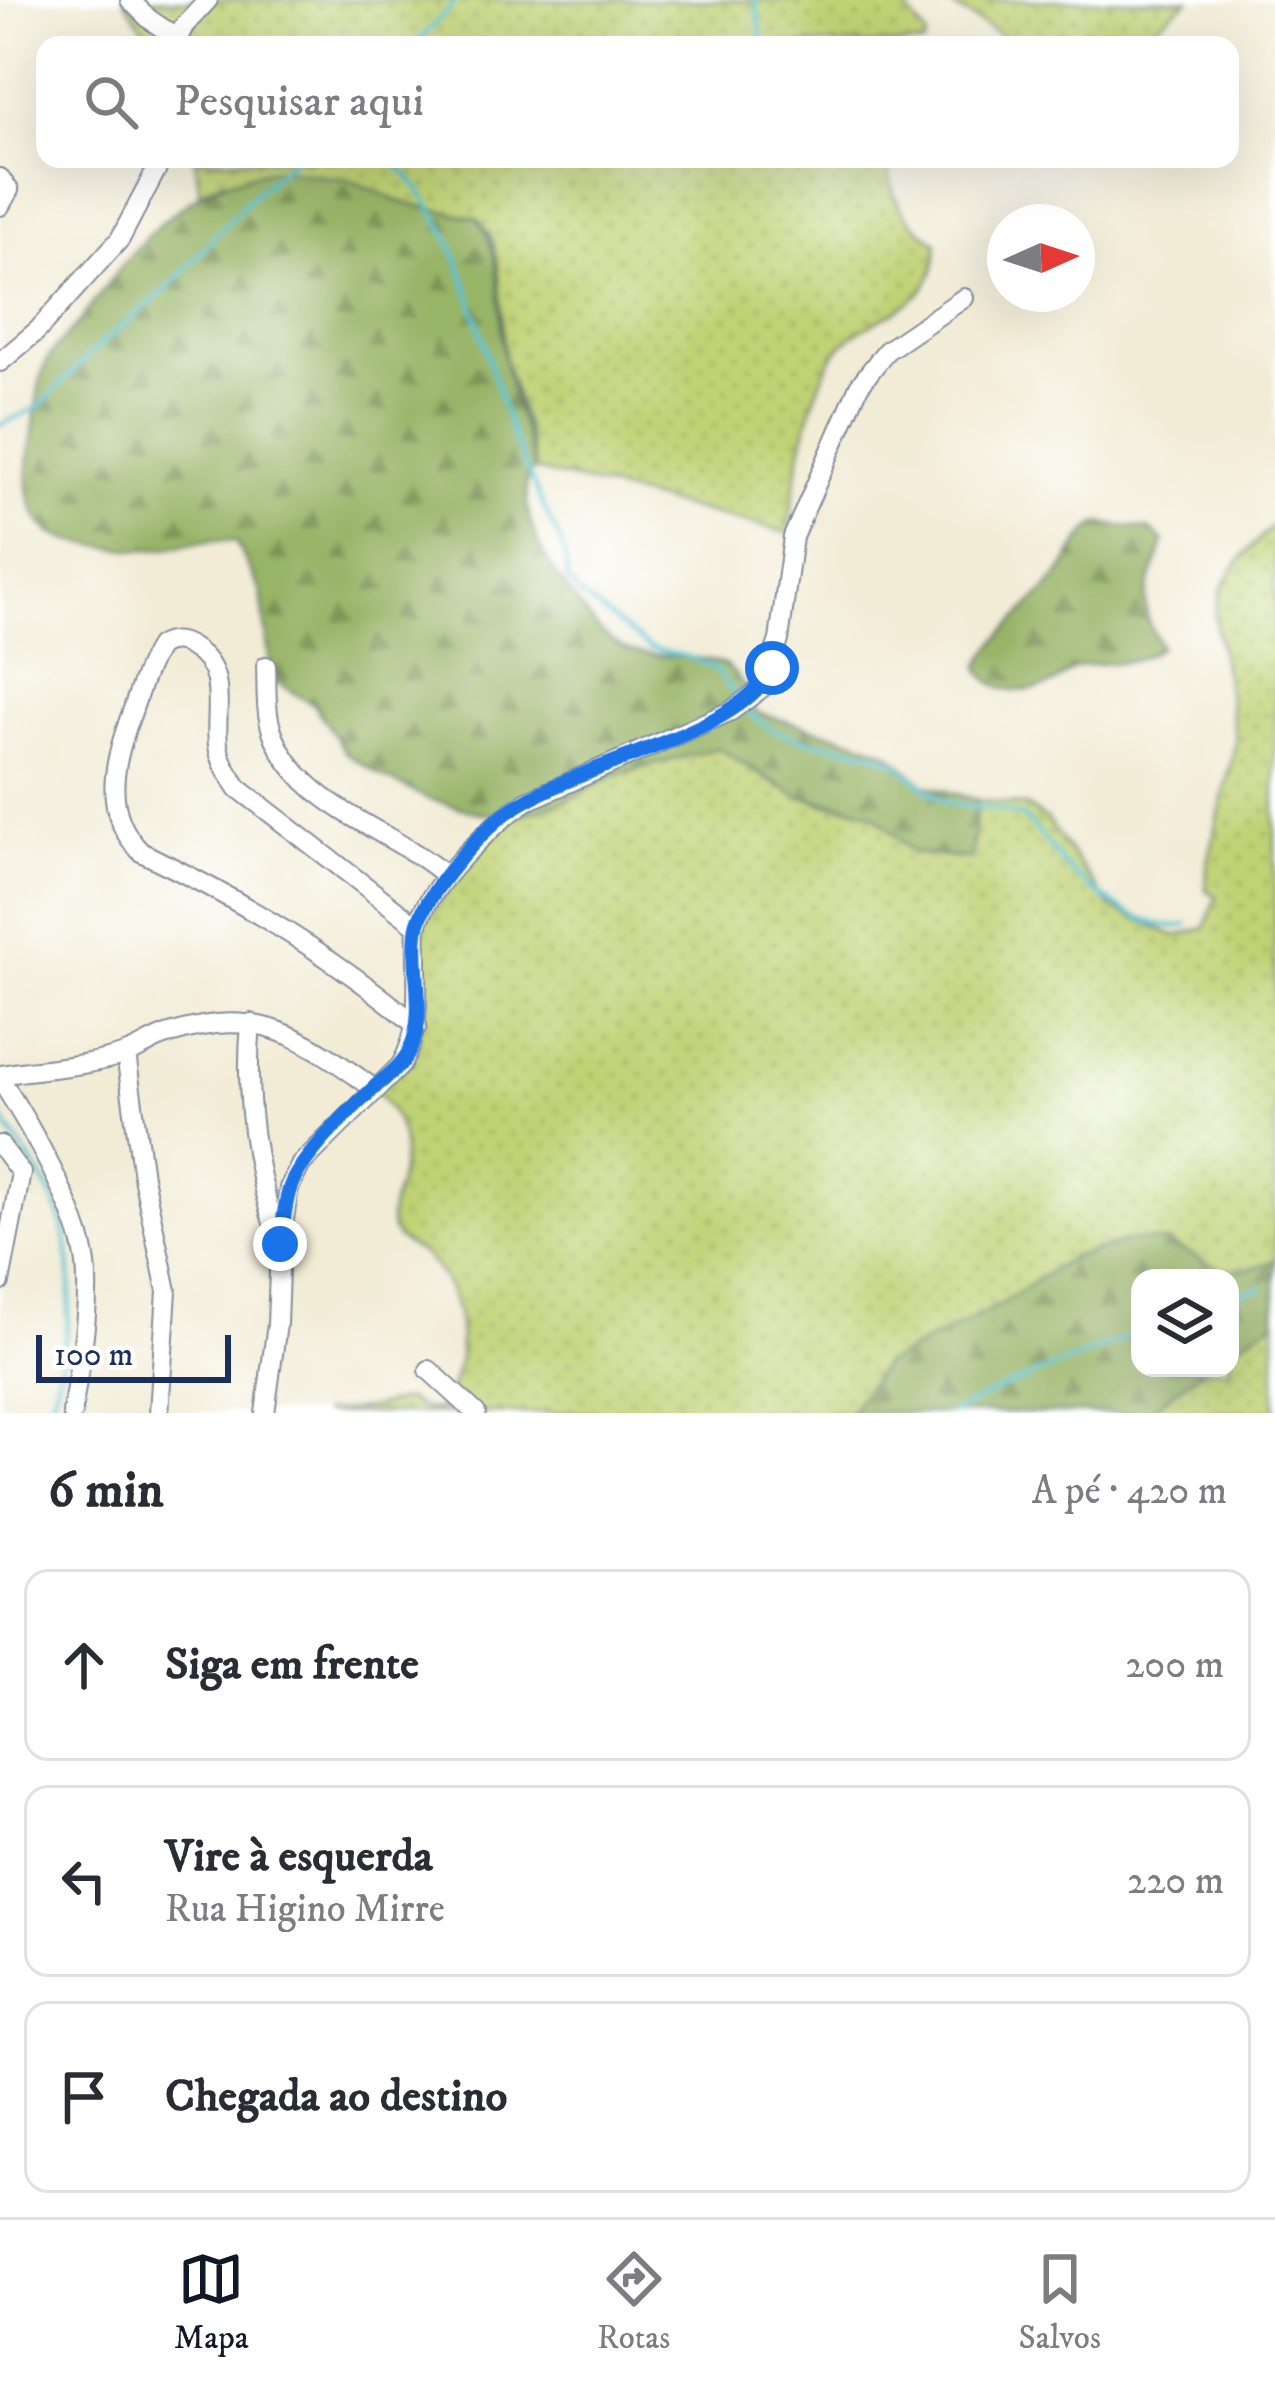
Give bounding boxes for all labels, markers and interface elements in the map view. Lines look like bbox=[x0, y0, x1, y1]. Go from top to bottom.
search box bbox=[36, 36, 1239, 168]
icon: search bbox=[78, 69, 144, 135]
text: Pesquisar aqui bbox=[174, 74, 424, 130]
north arrow bbox=[987, 204, 1095, 312]
route start bbox=[745, 641, 799, 695]
route end bbox=[253, 1217, 307, 1271]
map controls bbox=[1131, 1269, 1239, 1377]
button: layers bbox=[1131, 1269, 1239, 1377]
scale bar bbox=[36, 1329, 231, 1382]
text: 100 m bbox=[54, 1335, 133, 1376]
text: 6 min bbox=[48, 1459, 164, 1523]
text: A pé · 420 m bbox=[1032, 1467, 1227, 1516]
icon: ahead bbox=[51, 1632, 117, 1698]
text: Siga em frente bbox=[165, 1637, 419, 1693]
text: 200 m bbox=[1125, 1641, 1224, 1690]
text: Vire à esquerda bbox=[165, 1829, 433, 1885]
icon: left bbox=[51, 1848, 117, 1914]
text: 220 m bbox=[1127, 1857, 1224, 1906]
text: Rua Higino Mirre bbox=[165, 1885, 445, 1934]
icon: arrive bbox=[51, 2064, 117, 2130]
text: Chegada ao destino bbox=[165, 2069, 507, 2125]
tab: Mapa bbox=[174, 2246, 249, 2359]
tab: Rotas bbox=[597, 2246, 670, 2359]
tab: Salvos bbox=[1019, 2246, 1101, 2359]

